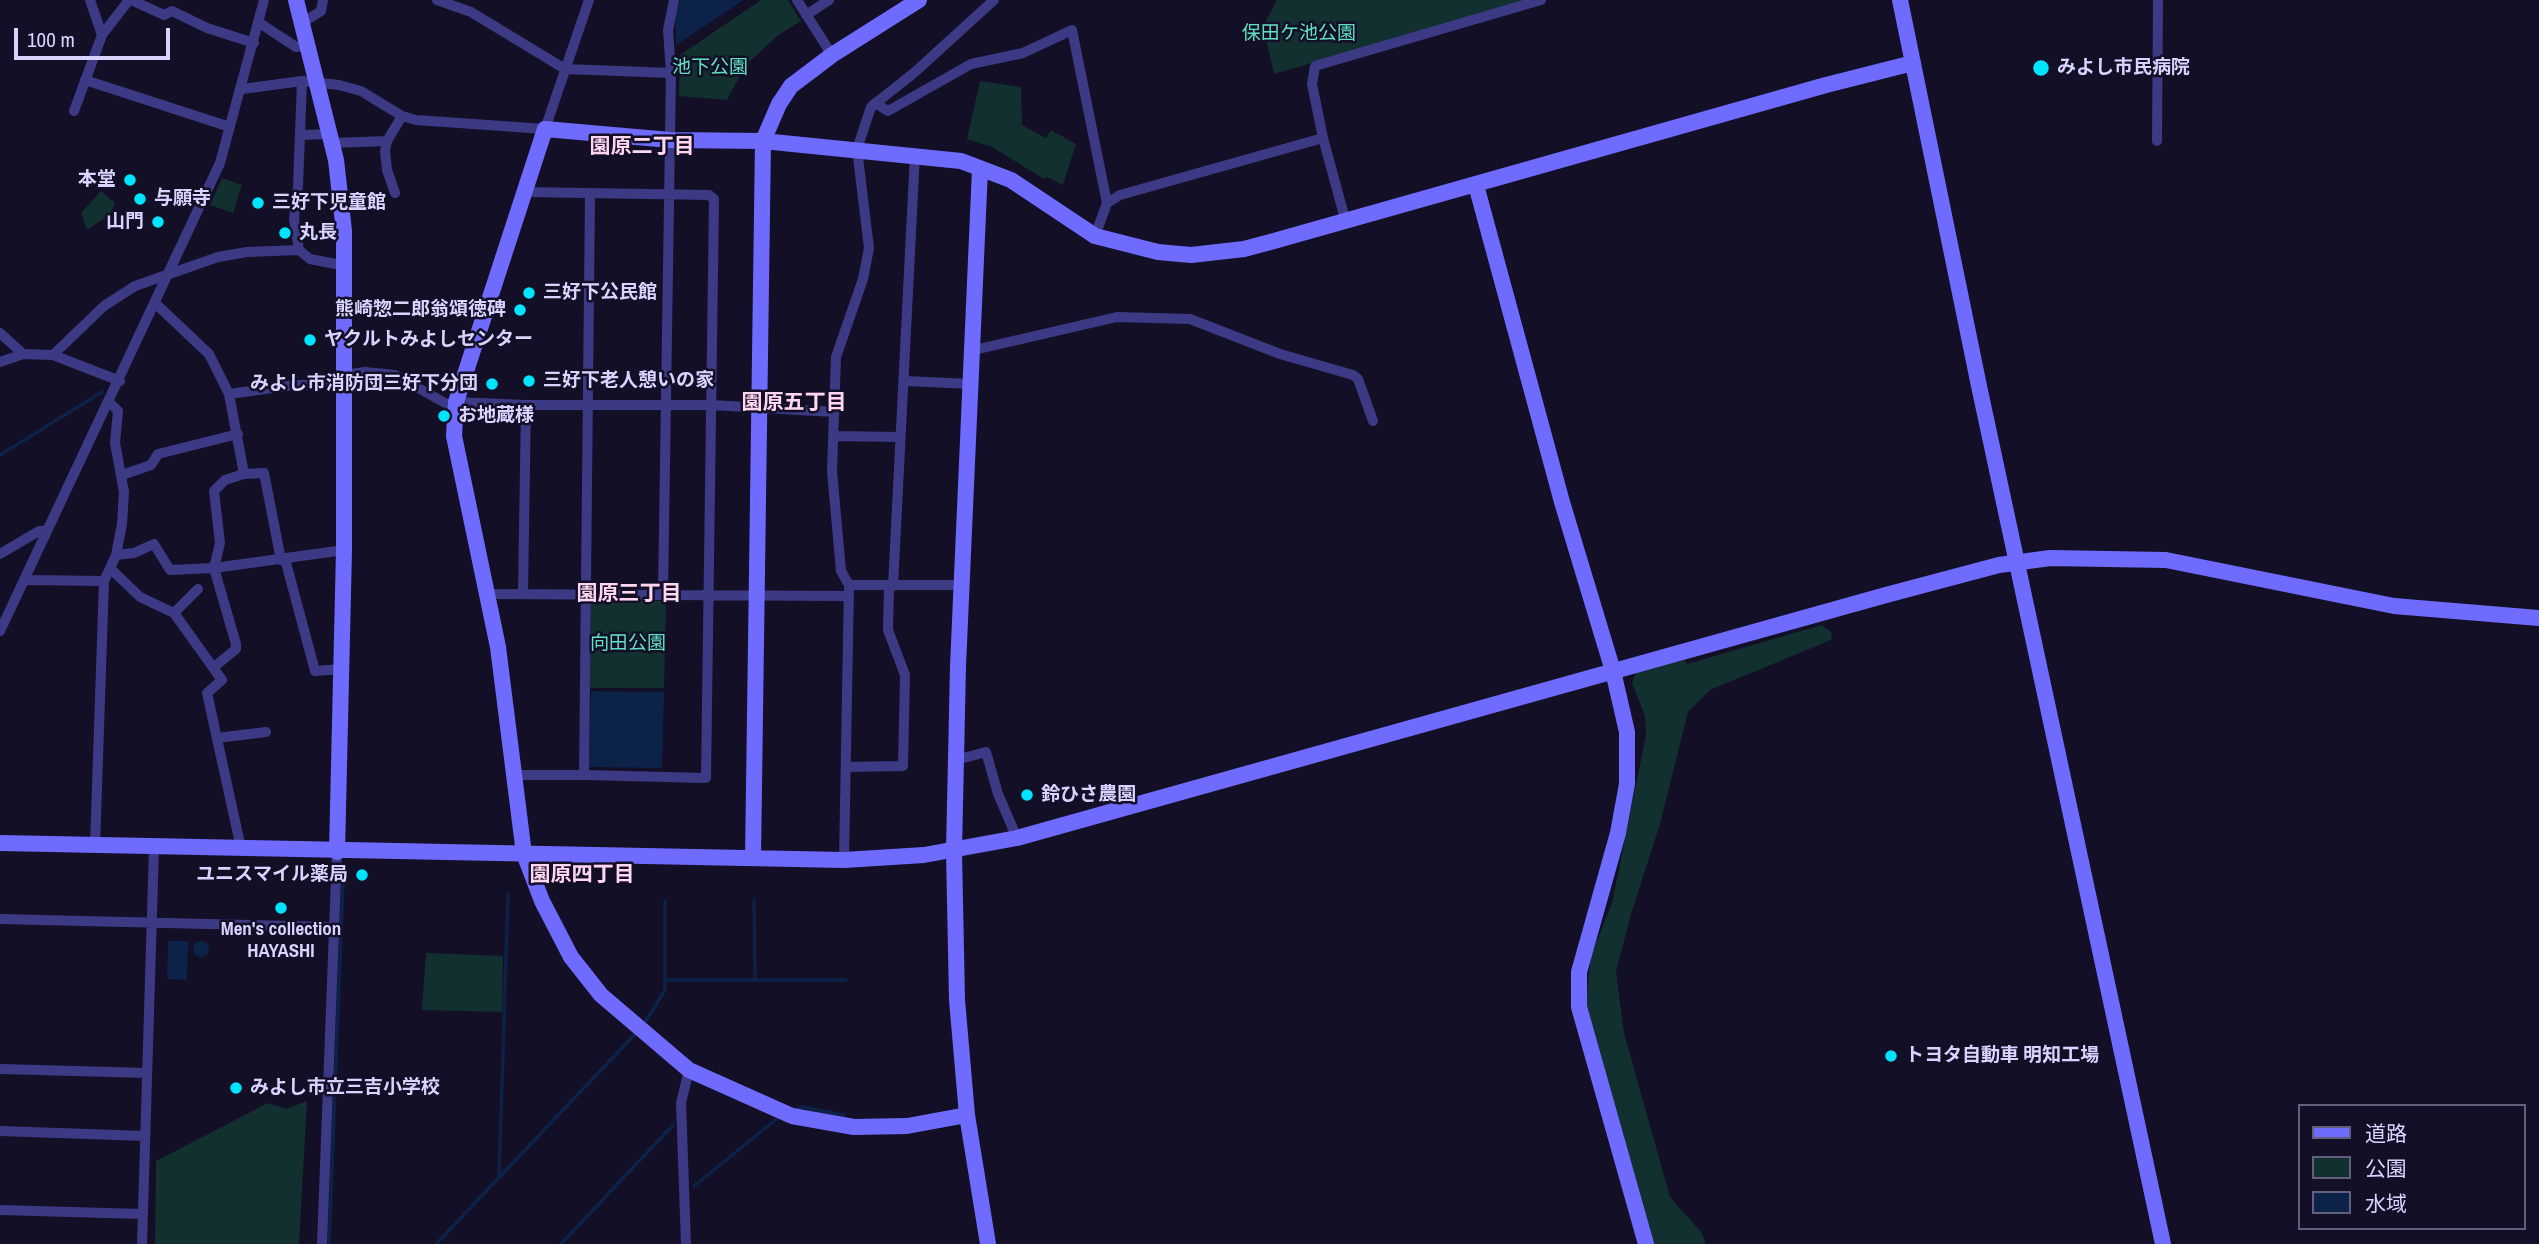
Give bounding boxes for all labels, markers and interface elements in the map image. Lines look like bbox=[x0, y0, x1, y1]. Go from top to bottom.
scale bar bbox=[18, 14, 173, 58]
park label: 保田ケ池公園 bbox=[1242, 23, 1356, 45]
text: 100 m bbox=[27, 25, 75, 54]
park label: 池下公園 bbox=[672, 57, 748, 79]
place label: みよし市民病院 bbox=[2057, 57, 2190, 79]
marker: みよし市民病院 bbox=[2031, 58, 2051, 78]
district label: 園原二丁目 bbox=[590, 134, 694, 160]
place label: 本堂 bbox=[78, 169, 116, 191]
marker: 本堂 bbox=[122, 172, 138, 188]
place label: 与願寺 bbox=[154, 188, 211, 210]
marker: 与願寺 bbox=[132, 191, 148, 207]
place label: 三好下児童館 bbox=[272, 192, 386, 214]
marker: 三好下児童館 bbox=[250, 195, 266, 211]
place label: 山門 bbox=[106, 211, 144, 233]
marker: 山門 bbox=[150, 214, 166, 230]
place label: 丸長 bbox=[299, 222, 337, 244]
marker: 丸長 bbox=[277, 225, 293, 241]
place label: 三好下公民館 bbox=[543, 282, 657, 304]
marker: 三好下公民館 bbox=[521, 285, 537, 301]
place label: 熊崎惣二郎翁頌徳碑 bbox=[335, 299, 506, 321]
marker: 熊崎惣二郎翁頌徳碑 bbox=[512, 302, 528, 318]
place label: ヤクルトみよしセンター bbox=[324, 329, 533, 351]
marker: ヤクルトみよしセンター bbox=[302, 332, 318, 348]
place label: 三好下老人憩いの家 bbox=[543, 370, 714, 392]
place label: みよし市消防団三好下分団 bbox=[250, 373, 478, 395]
marker: 三好下老人憩いの家 bbox=[521, 373, 537, 389]
marker: みよし市消防団三好下分団 bbox=[484, 376, 500, 392]
district label: 園原五丁目 bbox=[742, 390, 846, 416]
place label: お地蔵様 bbox=[458, 405, 534, 427]
marker: お地蔵様 bbox=[436, 408, 452, 424]
district label: 園原三丁目 bbox=[577, 581, 681, 607]
park label: 向田公園 bbox=[590, 633, 666, 655]
place label: 鈴ひさ農園 bbox=[1041, 784, 1136, 806]
marker: 鈴ひさ農園 bbox=[1019, 787, 1035, 803]
district label: 園原四丁目 bbox=[530, 862, 634, 888]
place label: ユニスマイル薬局 bbox=[196, 864, 348, 886]
marker: ユニスマイル薬局 bbox=[354, 867, 370, 883]
marker: Men's collection HAYASHI bbox=[273, 900, 289, 916]
place label: Men's collection HAYASHI bbox=[221, 919, 341, 963]
place label: トヨタ自動車 明知工場 bbox=[1905, 1045, 2099, 1067]
marker: トヨタ自動車 明知工場 bbox=[1883, 1048, 1899, 1064]
place label: みよし市立三吉小学校 bbox=[250, 1077, 440, 1099]
marker: みよし市立三吉小学校 bbox=[228, 1080, 244, 1096]
legend bbox=[2298, 1104, 2525, 1230]
text: 道路 bbox=[2365, 1119, 2407, 1148]
text: 公園 bbox=[2365, 1154, 2407, 1183]
text: 水域 bbox=[2365, 1189, 2407, 1218]

